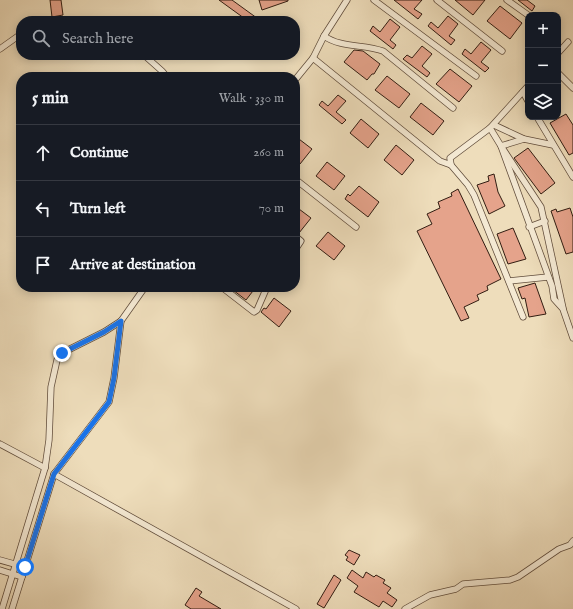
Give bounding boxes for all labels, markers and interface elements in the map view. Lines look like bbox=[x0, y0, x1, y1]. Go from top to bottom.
map controls bbox=[525, 12, 561, 120]
button: + bbox=[525, 12, 561, 48]
search box bbox=[16, 16, 300, 60]
icon: search bbox=[30, 27, 52, 49]
text: Search here bbox=[62, 29, 133, 48]
button: − bbox=[525, 48, 561, 84]
button: layers bbox=[525, 84, 561, 120]
text: 5 min bbox=[32, 88, 69, 109]
text: Walk · 330 m bbox=[219, 90, 284, 107]
icon: ahead bbox=[32, 142, 54, 164]
text: Continue bbox=[70, 143, 128, 162]
text: 260 m bbox=[253, 144, 284, 161]
icon: left bbox=[32, 198, 54, 220]
text: Turn left bbox=[70, 199, 126, 218]
text: 70 m bbox=[259, 200, 284, 217]
icon: arrive bbox=[32, 254, 54, 276]
text: Arrive at destination bbox=[70, 255, 196, 274]
route end bbox=[53, 344, 71, 362]
route start bbox=[16, 558, 34, 576]

